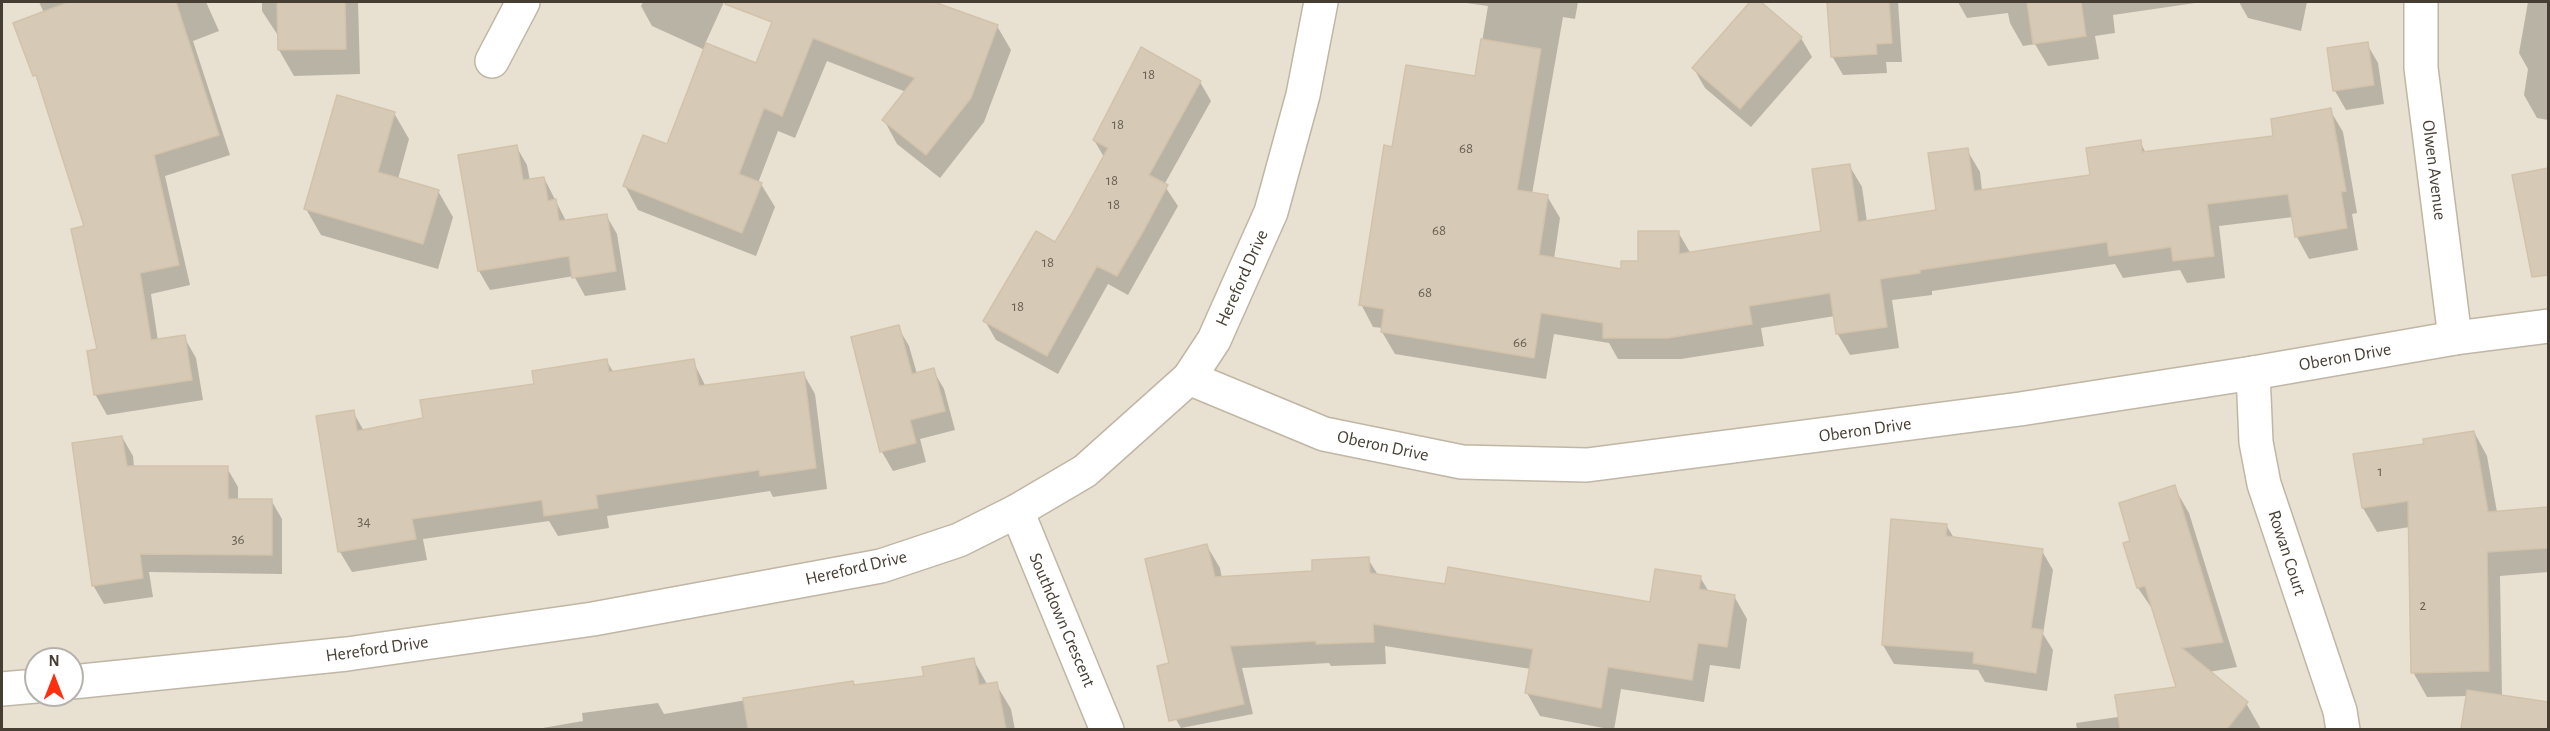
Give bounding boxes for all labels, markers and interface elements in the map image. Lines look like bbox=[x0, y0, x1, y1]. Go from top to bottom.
house number: 18 bbox=[1143, 65, 1155, 83]
house number: 18 bbox=[1112, 115, 1124, 133]
street label: Olwen Avenue bbox=[2417, 119, 2451, 221]
house number: 68 bbox=[1459, 139, 1473, 157]
house number: 18 bbox=[1106, 171, 1118, 189]
house number: 18 bbox=[1108, 195, 1120, 213]
house number: 68 bbox=[1432, 221, 1446, 239]
street label: Hereford Drive bbox=[1211, 226, 1273, 330]
house number: 18 bbox=[1042, 253, 1054, 271]
house number: 68 bbox=[1418, 283, 1432, 301]
house number: 18 bbox=[1012, 297, 1024, 315]
house number: 66 bbox=[1513, 333, 1527, 351]
street label: Oberon Drive bbox=[2297, 338, 2393, 376]
street label: Oberon Drive bbox=[1817, 413, 1913, 447]
street label: Oberon Drive bbox=[1335, 426, 1431, 466]
house number: 1 bbox=[2377, 462, 2383, 480]
street label: Rowan Court bbox=[2263, 508, 2311, 598]
house number: 34 bbox=[357, 512, 371, 530]
house number: 36 bbox=[231, 530, 245, 548]
street label: Hereford Drive bbox=[803, 546, 909, 590]
street label: Southdown Crescent bbox=[1024, 550, 1100, 690]
house number: 2 bbox=[2420, 596, 2426, 614]
street label: Hereford Drive bbox=[324, 631, 430, 667]
north arrow bbox=[24, 647, 84, 707]
text: N bbox=[48, 653, 60, 669]

